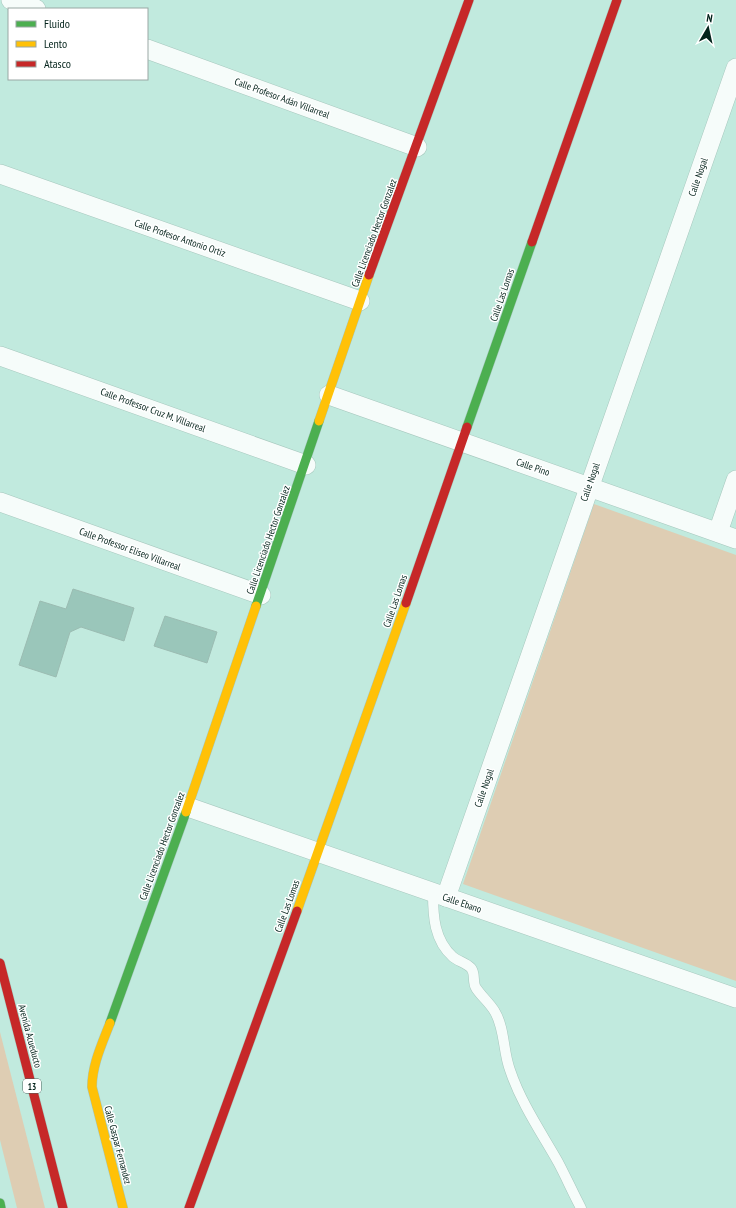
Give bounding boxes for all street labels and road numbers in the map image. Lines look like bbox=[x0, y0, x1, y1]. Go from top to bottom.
street label: Calle Profesor Adán Villarreal bbox=[233, 75, 332, 121]
street label: Calle Nogal bbox=[685, 155, 711, 198]
street label: Calle Licenciado Hector Gonzalez bbox=[348, 177, 400, 289]
street label: Calle Profesor Antonio Ortiz bbox=[133, 216, 228, 260]
street label: Calle Las Lomas bbox=[487, 266, 517, 323]
street label: Calle Professor Cruz M. Villarreal bbox=[99, 385, 208, 435]
street label: Calle Pino bbox=[514, 455, 552, 479]
street label: Calle Nogal bbox=[577, 460, 603, 503]
street label: Calle Licenciado Hector Gonzalez bbox=[243, 484, 293, 596]
street label: Calle Professor Eliseo Villarreal bbox=[78, 525, 183, 574]
street label: Calle Las Lomas bbox=[380, 572, 410, 629]
street label: Calle Nogal bbox=[471, 766, 497, 809]
street label: Calle Licenciado Hector Gonzalez bbox=[136, 790, 188, 902]
street label: Calle Las Lomas bbox=[272, 877, 303, 934]
street label: Calle Ebano bbox=[441, 890, 483, 916]
street label: Avenida Acueducto bbox=[15, 1003, 45, 1069]
road number: 13 bbox=[23, 1079, 41, 1093]
street label: Calle Gaspar Fernandez bbox=[101, 1104, 135, 1186]

